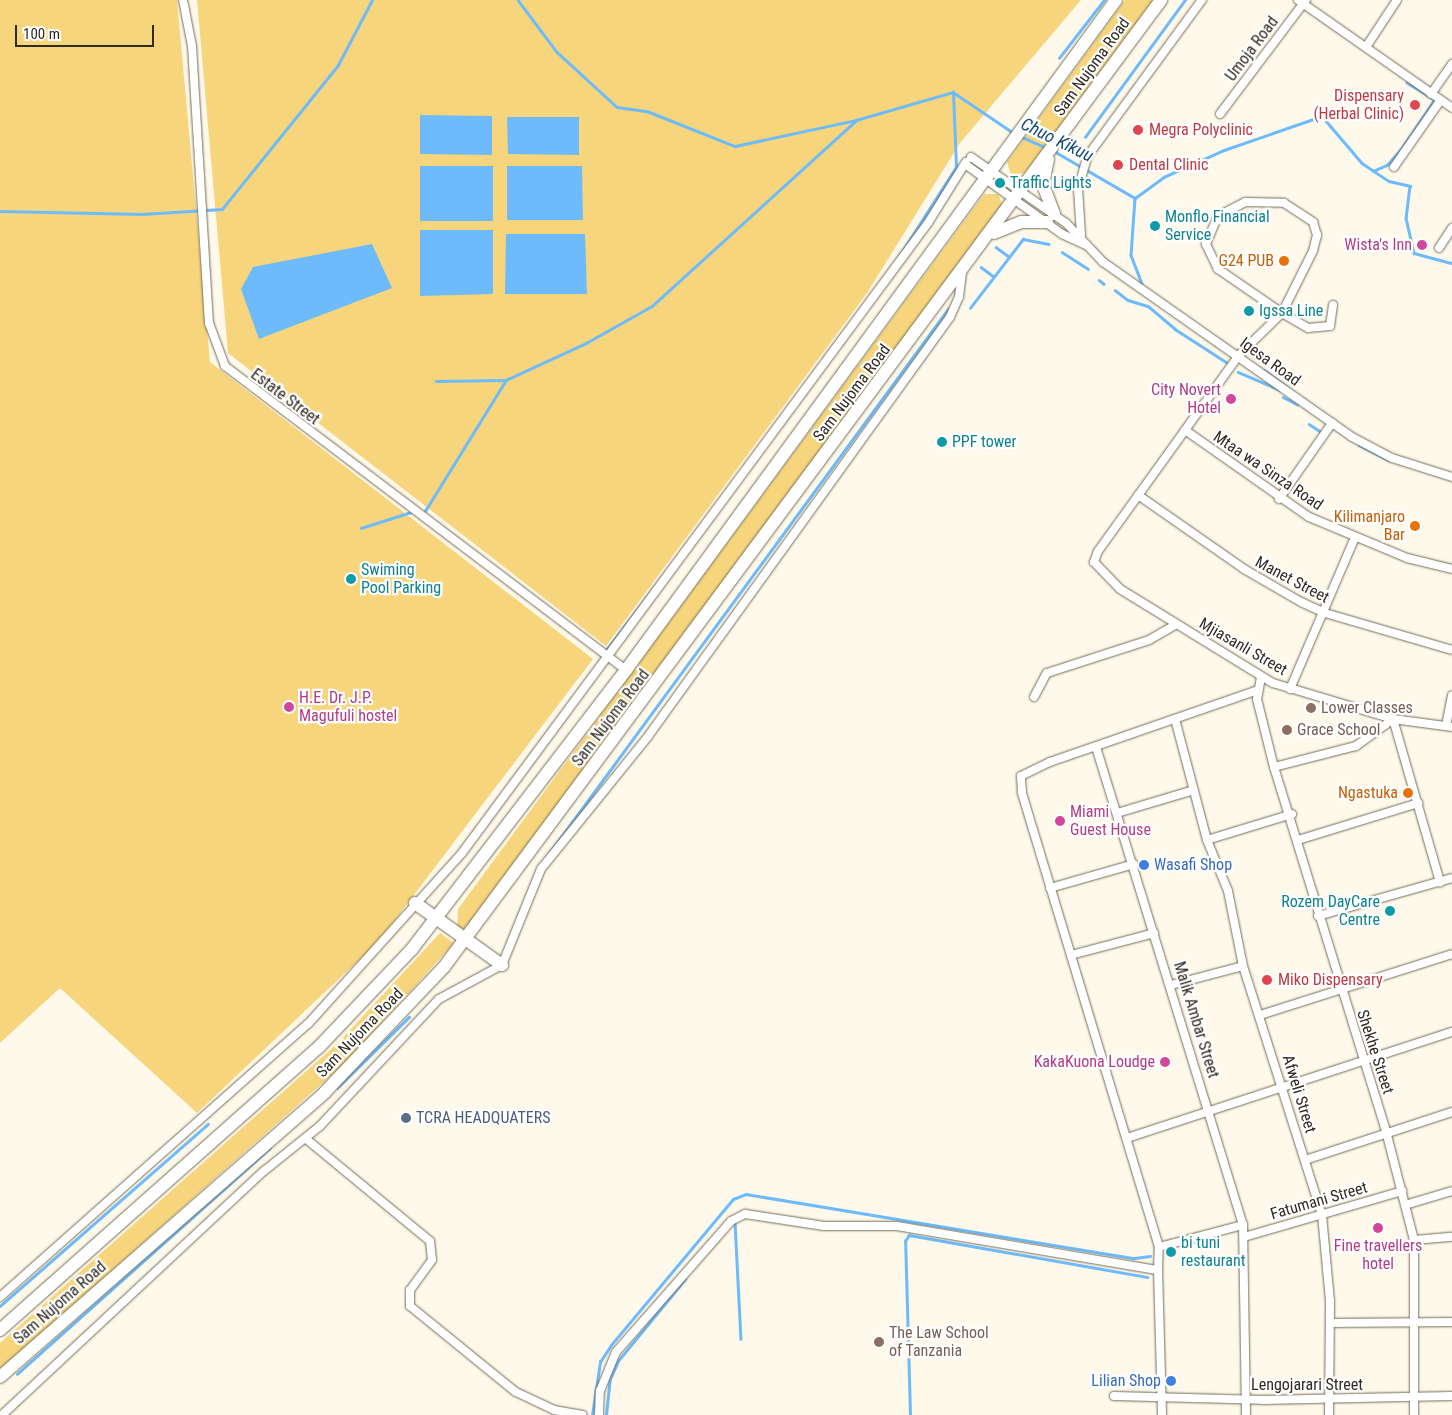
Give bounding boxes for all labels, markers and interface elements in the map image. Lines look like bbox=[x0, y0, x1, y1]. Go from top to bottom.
street label: Umoja Road bbox=[1221, 13, 1283, 85]
street label: Sam Nujoma Road bbox=[1050, 14, 1134, 120]
scale bar bbox=[18, 15, 156, 47]
text: 100 m bbox=[23, 25, 60, 43]
place label: Dispensary (Herbal Clinic) bbox=[1313, 86, 1404, 124]
marker: Dispensary (Herbal Clinic) bbox=[1408, 98, 1422, 112]
water label: Chuo Kikuu bbox=[1017, 113, 1097, 167]
place label: Megra Polyclinic bbox=[1149, 120, 1253, 140]
marker: Megra Polyclinic bbox=[1131, 123, 1145, 137]
place label: Dental Clinic bbox=[1129, 155, 1208, 175]
marker: Dental Clinic bbox=[1111, 158, 1125, 172]
place label: Traffic Lights bbox=[1010, 173, 1092, 193]
marker: Traffic Lights bbox=[994, 177, 1006, 189]
place label: Monflo Financial Service bbox=[1165, 207, 1270, 245]
marker: Monflo Financial Service bbox=[1149, 220, 1161, 232]
place label: Wista's Inn bbox=[1344, 235, 1412, 255]
marker: Wista's Inn bbox=[1416, 239, 1428, 251]
place label: G24 PUB bbox=[1218, 251, 1274, 271]
marker: G24 PUB bbox=[1278, 255, 1290, 267]
place label: Igssa Line bbox=[1259, 301, 1323, 321]
marker: Igssa Line bbox=[1243, 305, 1255, 317]
street label: Igesa Road bbox=[1236, 334, 1304, 390]
street label: Sam Nujoma Road bbox=[809, 341, 895, 445]
street label: Estate Street bbox=[247, 365, 323, 429]
place label: City Novert Hotel bbox=[1151, 380, 1221, 418]
marker: City Novert Hotel bbox=[1225, 393, 1237, 405]
street label: Mtaa wa Sinza Road bbox=[1210, 427, 1326, 515]
place label: PPF tower bbox=[952, 432, 1016, 452]
marker: PPF tower bbox=[936, 436, 948, 448]
place label: Kilimanjaro Bar bbox=[1334, 507, 1405, 545]
marker: Kilimanjaro Bar bbox=[1409, 520, 1421, 532]
street label: Manet Street bbox=[1252, 553, 1332, 607]
place label: Swiming Pool Parking bbox=[361, 560, 441, 598]
marker: Swiming Pool Parking bbox=[345, 573, 357, 585]
street label: Mjiasanli Street bbox=[1196, 614, 1290, 680]
street label: Sam Nujoma Road bbox=[568, 666, 654, 770]
place label: H.E. Dr. J.P. Magufuli hostel bbox=[299, 688, 397, 726]
place label: Lower Classes bbox=[1321, 698, 1413, 718]
marker: H.E. Dr. J.P. Magufuli hostel bbox=[283, 701, 295, 713]
marker: Lower Classes bbox=[1305, 702, 1317, 714]
place label: Grace School bbox=[1297, 720, 1380, 740]
marker: Grace School bbox=[1281, 724, 1293, 736]
place label: Ngastuka bbox=[1338, 783, 1398, 803]
marker: Ngastuka bbox=[1402, 787, 1414, 799]
place label: Miami Guest House bbox=[1070, 802, 1151, 840]
marker: Miami Guest House bbox=[1054, 815, 1066, 827]
place label: Wasafi Shop bbox=[1154, 855, 1232, 875]
marker: Wasafi Shop bbox=[1138, 859, 1150, 871]
place label: Rozem DayCare Centre bbox=[1281, 892, 1380, 930]
marker: Rozem DayCare Centre bbox=[1384, 905, 1396, 917]
street label: Malik Ambar Street bbox=[1169, 959, 1223, 1081]
place label: Miko Dispensary bbox=[1278, 970, 1383, 990]
marker: Miko Dispensary bbox=[1260, 973, 1274, 987]
street label: Sam Nujoma Road bbox=[313, 984, 407, 1082]
street label: Shekhe Street bbox=[1352, 1008, 1398, 1096]
place label: KakaKuona Loudge bbox=[1034, 1052, 1155, 1072]
street label: Afweli Street bbox=[1278, 1053, 1320, 1135]
marker: KakaKuona Loudge bbox=[1159, 1056, 1171, 1068]
place label: TCRA HEADQUATERS bbox=[416, 1108, 551, 1128]
marker: TCRA HEADQUATERS bbox=[400, 1112, 412, 1124]
street label: Fatumani Street bbox=[1268, 1178, 1370, 1224]
marker: Fine travellers hotel bbox=[1372, 1222, 1384, 1234]
place label: bi tuni restaurant bbox=[1181, 1233, 1245, 1271]
place label: Fine travellers hotel bbox=[1334, 1236, 1422, 1274]
marker: bi tuni restaurant bbox=[1165, 1246, 1177, 1258]
street label: Sam Nujoma Road bbox=[10, 1258, 110, 1348]
place label: The Law School of Tanzania bbox=[889, 1323, 989, 1361]
marker: The Law School of Tanzania bbox=[873, 1336, 885, 1348]
place label: Lilian Shop bbox=[1091, 1371, 1161, 1391]
marker: Lilian Shop bbox=[1165, 1375, 1177, 1387]
street label: Lengojarari Street bbox=[1251, 1375, 1363, 1395]

